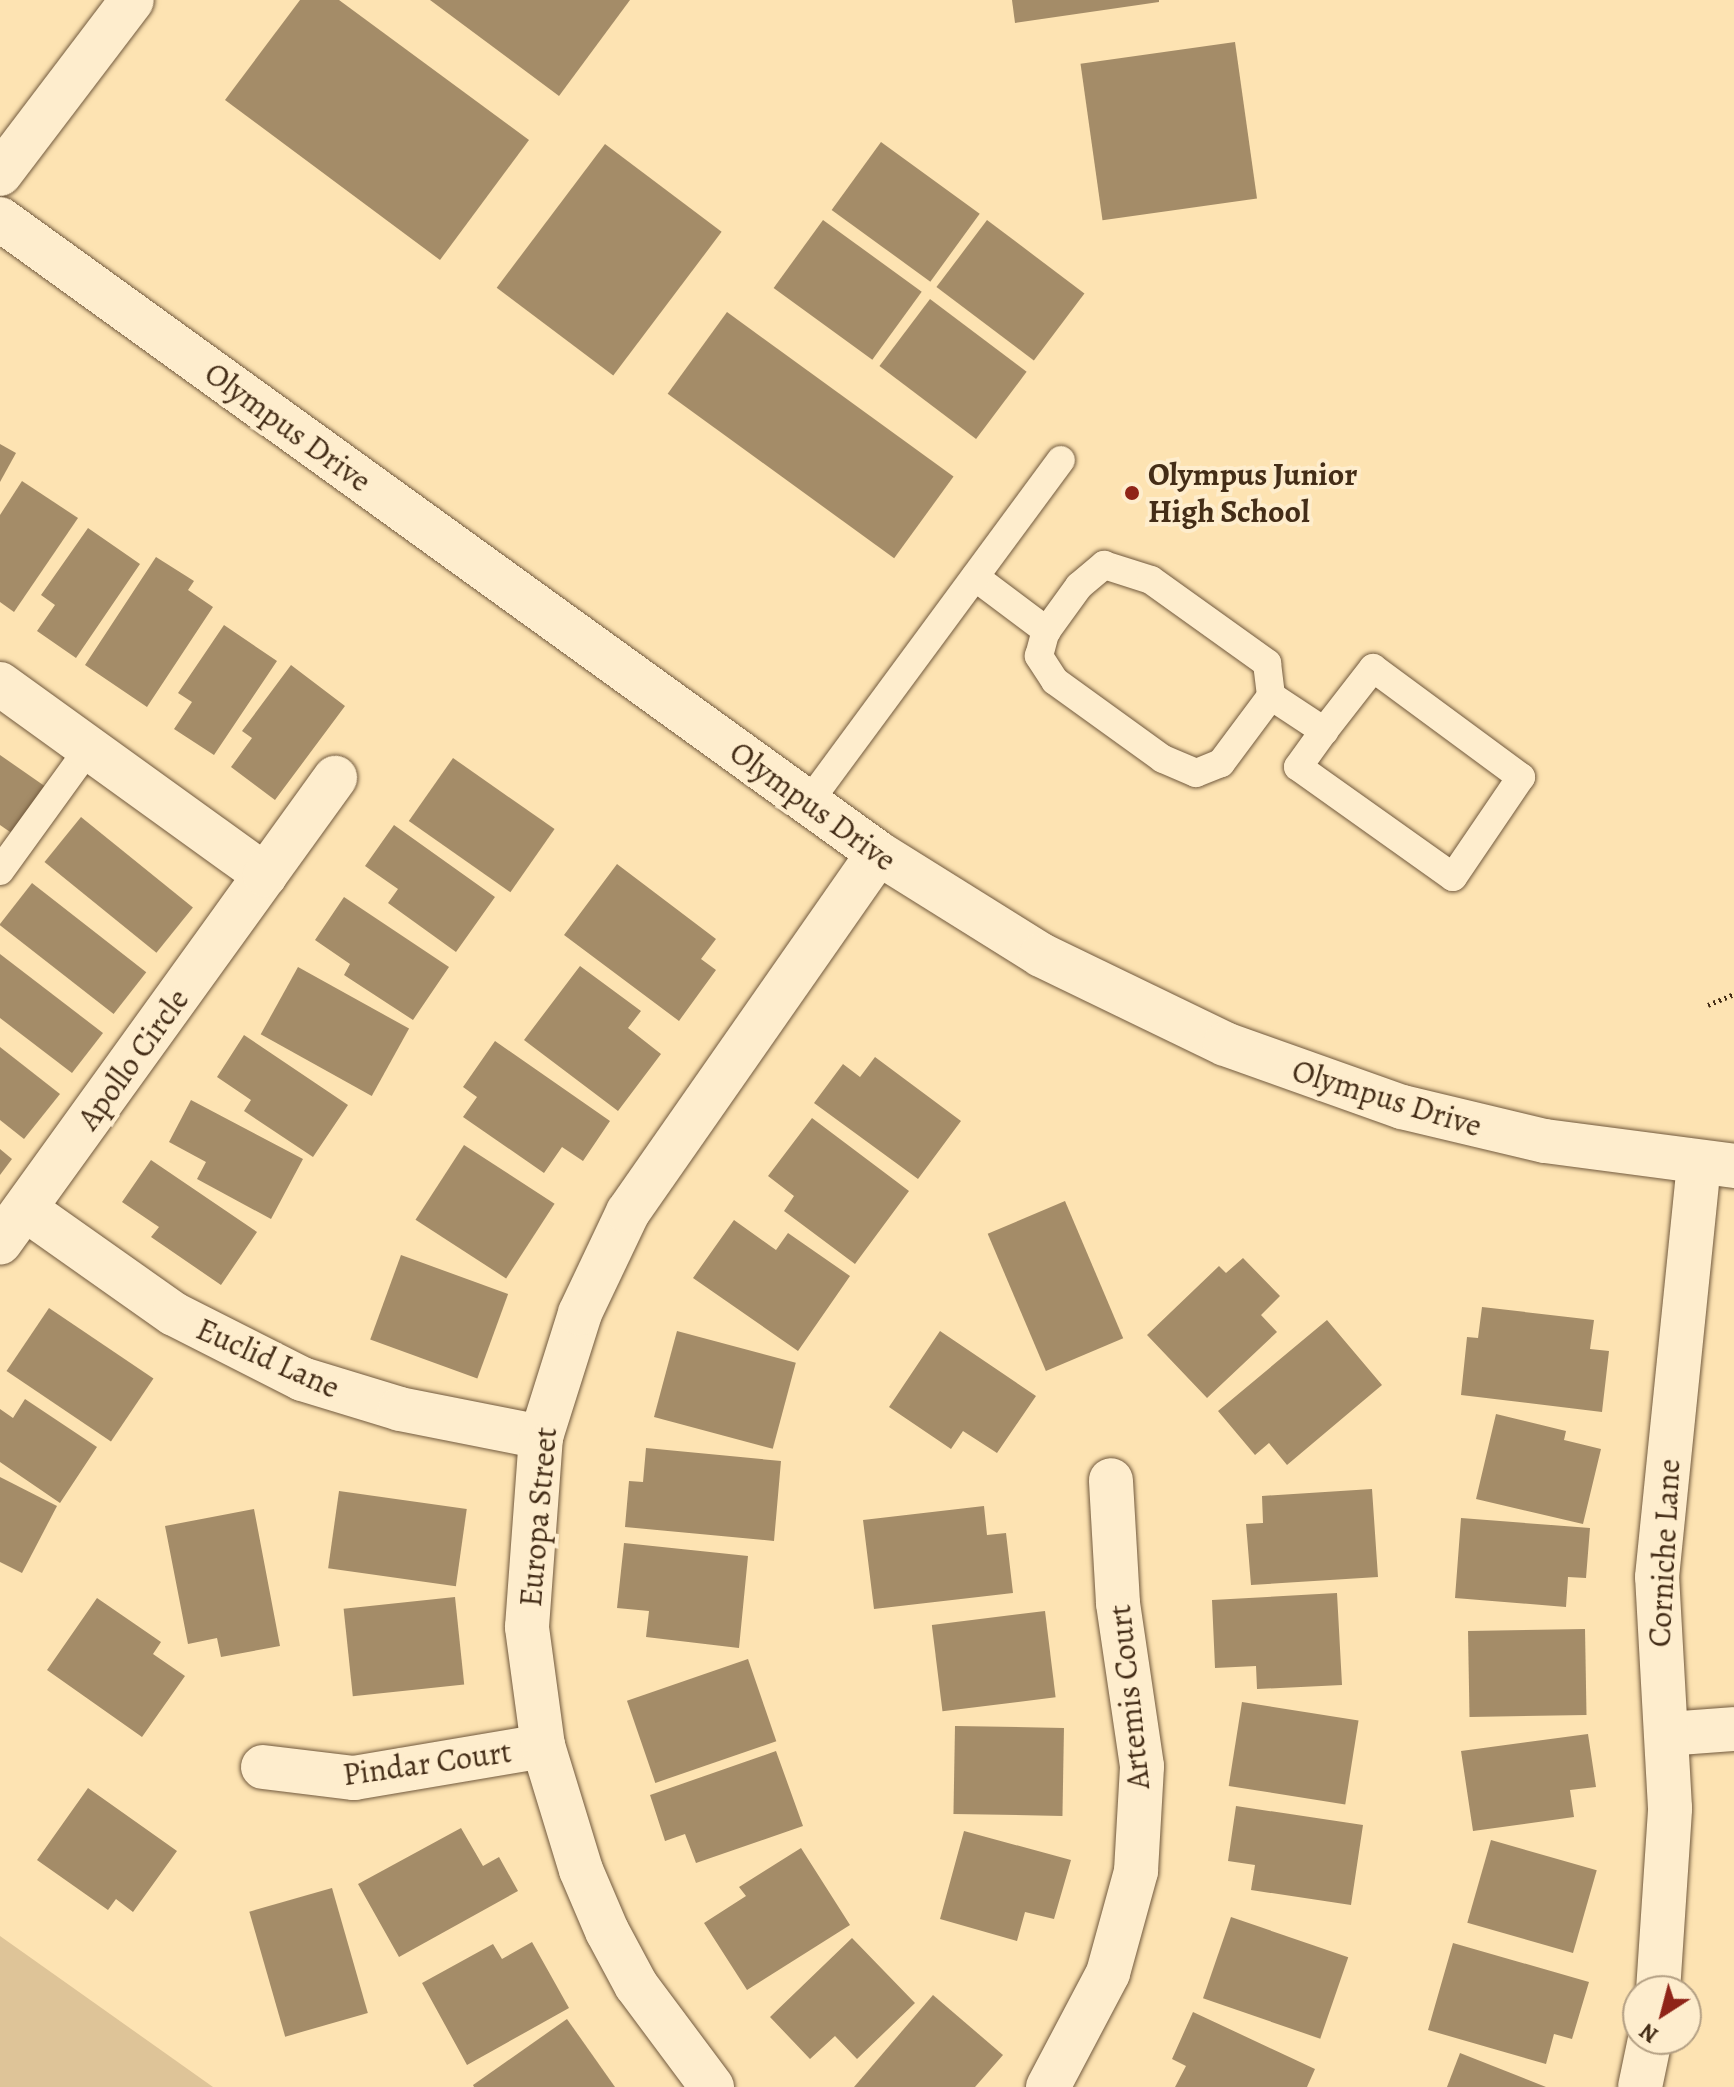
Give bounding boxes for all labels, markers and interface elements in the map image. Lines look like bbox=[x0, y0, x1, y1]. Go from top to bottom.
street label: Olympus Drive bbox=[197, 354, 379, 500]
place label: Olympus Junior High School bbox=[1148, 456, 1357, 531]
marker: Olympus Junior High School bbox=[1123, 484, 1141, 502]
street label: Olympus Drive bbox=[722, 733, 904, 879]
street label: Apollo Circle bbox=[69, 981, 197, 1137]
street label: Olympus Drive bbox=[1288, 1051, 1486, 1145]
street label: Euclid Lane bbox=[191, 1309, 345, 1407]
street label: Europa Street bbox=[511, 1426, 565, 1608]
street label: Corniche Lane bbox=[1640, 1458, 1688, 1648]
street label: Artemis Court bbox=[1100, 1603, 1158, 1791]
street label: Pindar Court bbox=[340, 1732, 514, 1794]
north arrow bbox=[1622, 1975, 1702, 2055]
text: N bbox=[1634, 2016, 1664, 2050]

